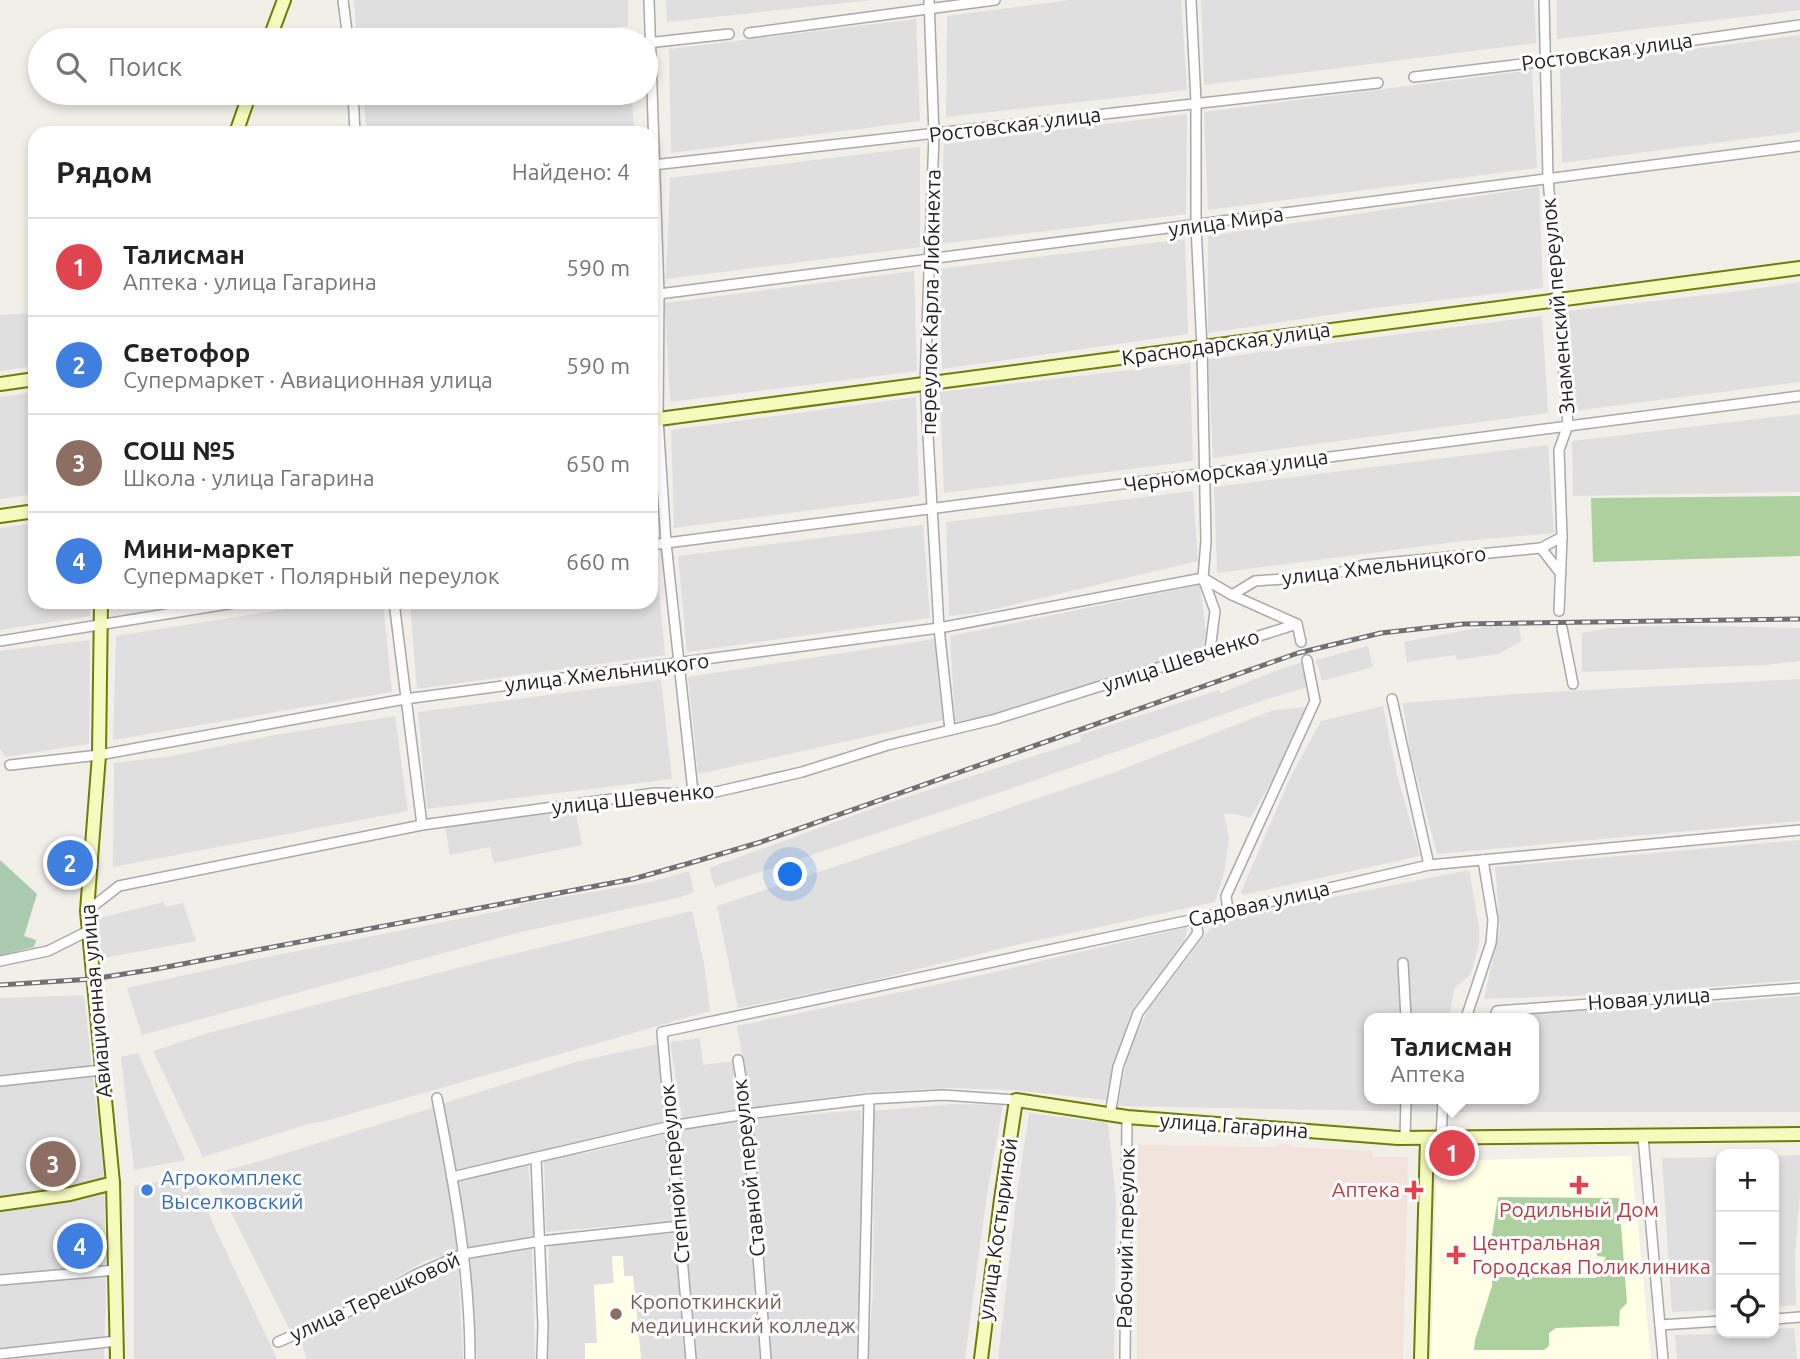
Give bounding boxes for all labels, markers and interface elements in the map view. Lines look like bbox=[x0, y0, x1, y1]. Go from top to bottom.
street label: Ростовская улица bbox=[1520, 27, 1694, 75]
search box bbox=[28, 28, 658, 105]
icon: search bbox=[52, 48, 90, 86]
text: Поиск bbox=[108, 52, 182, 81]
street label: Ростовская улица bbox=[928, 102, 1102, 146]
text: Рядом bbox=[56, 155, 152, 189]
text: Найдено: 4 bbox=[512, 159, 630, 184]
street label: переулок Карла Либкнехта bbox=[916, 169, 944, 435]
street label: Знаменский переулок bbox=[1536, 197, 1578, 415]
street label: улица Мира bbox=[1167, 201, 1285, 241]
text: Талисман bbox=[123, 240, 245, 269]
text: 1 bbox=[73, 255, 85, 280]
text: 590 m bbox=[566, 255, 630, 280]
text: Аптека · улица Гагарина bbox=[123, 269, 377, 294]
street label: Краснодарская улица bbox=[1120, 316, 1332, 370]
text: Светофор bbox=[123, 338, 250, 367]
text: 2 bbox=[73, 353, 85, 378]
text: 590 m bbox=[566, 353, 630, 378]
text: Супермаркет · Авиационная улица bbox=[123, 367, 493, 392]
text: СОШ №5 bbox=[123, 436, 236, 465]
street label: Черноморская улица bbox=[1122, 444, 1330, 496]
text: 3 bbox=[73, 451, 85, 476]
text: 650 m bbox=[566, 451, 630, 476]
text: Школа · улица Гагарина bbox=[123, 465, 375, 490]
text: Мини-маркет bbox=[123, 534, 294, 563]
street label: улица Хмельницкого bbox=[1280, 541, 1487, 589]
text: 4 bbox=[73, 549, 85, 574]
text: 660 m bbox=[566, 549, 630, 574]
text: Супермаркет · Полярный переулок bbox=[123, 563, 500, 588]
street label: улица Шевченко bbox=[1099, 623, 1262, 697]
street label: улица Хмельницкого bbox=[503, 648, 710, 696]
street label: улица Шевченко bbox=[550, 778, 715, 818]
pin: 2 bbox=[47, 837, 93, 889]
your location bbox=[773, 857, 807, 891]
street label: Садовая улица bbox=[1186, 875, 1332, 931]
street label: Авиационная улица bbox=[75, 903, 115, 1099]
street label: Новая улица bbox=[1587, 982, 1711, 1014]
popup bbox=[1364, 1013, 1539, 1104]
text: Талисман bbox=[1391, 1032, 1512, 1061]
text: Аптека bbox=[1391, 1061, 1465, 1086]
street label: Ставной переулок bbox=[727, 1078, 769, 1258]
street label: Степной переулок bbox=[654, 1083, 694, 1265]
street label: улица Гагарина bbox=[1159, 1108, 1309, 1142]
pin: 1 bbox=[1429, 1127, 1475, 1179]
street label: улица Костыриной bbox=[972, 1136, 1022, 1322]
pin: 3 bbox=[30, 1138, 76, 1190]
street label: Рабочий переулок bbox=[1111, 1147, 1139, 1329]
map controls bbox=[1716, 1149, 1779, 1338]
button: + bbox=[1716, 1149, 1779, 1212]
place label: Агрокомплекс Выселковский bbox=[161, 1165, 303, 1213]
marker: Родильный Дом bbox=[1569, 1175, 1589, 1195]
place label: Аптека bbox=[1332, 1177, 1400, 1201]
marker: Агрокомплекс Выселковский bbox=[139, 1182, 155, 1198]
marker: Аптека bbox=[1406, 1182, 1422, 1198]
place label: Родильный Дом bbox=[1499, 1197, 1659, 1221]
button: − bbox=[1716, 1212, 1779, 1275]
pin: 4 bbox=[57, 1220, 103, 1272]
place label: Центральная Городская Поликлиника bbox=[1472, 1230, 1711, 1278]
marker: Центральная Городская Поликлиника bbox=[1446, 1245, 1466, 1265]
street label: улица Терешковой bbox=[286, 1246, 463, 1346]
button: locate bbox=[1716, 1275, 1779, 1338]
place label: Кропоткинский медицинский колледж bbox=[630, 1289, 856, 1337]
marker: Кропоткинский медицинский колледж bbox=[608, 1306, 624, 1322]

